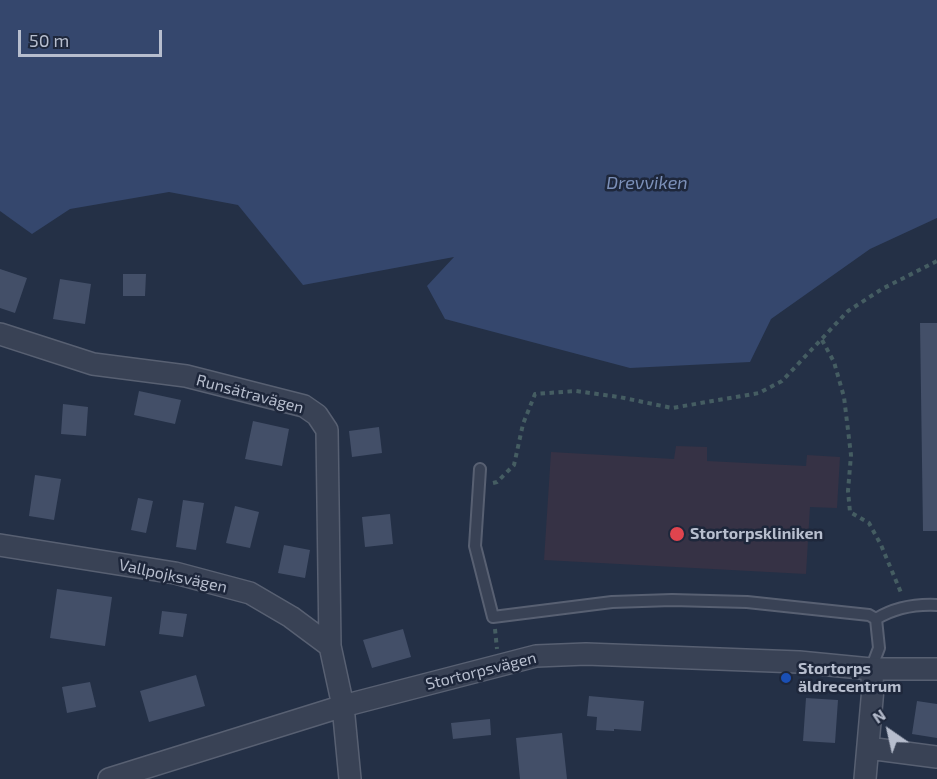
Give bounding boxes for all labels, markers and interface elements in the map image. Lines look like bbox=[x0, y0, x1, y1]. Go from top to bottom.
scale bar bbox=[21, 18, 165, 56]
text: 50 m bbox=[29, 29, 69, 51]
water label: Drevviken bbox=[606, 172, 688, 194]
street label: Runsätravägen bbox=[194, 370, 306, 418]
place label: Stortorpskliniken bbox=[690, 524, 823, 544]
marker: Stortorpskliniken bbox=[668, 525, 686, 543]
street label: Vallpojksvägen bbox=[117, 555, 229, 597]
street label: Stortorpsvägen bbox=[424, 648, 538, 694]
place label: Stortorps äldrecentrum bbox=[798, 659, 901, 697]
marker: Stortorps äldrecentrum bbox=[779, 671, 793, 685]
north arrow bbox=[859, 701, 919, 761]
text: N bbox=[869, 705, 889, 727]

